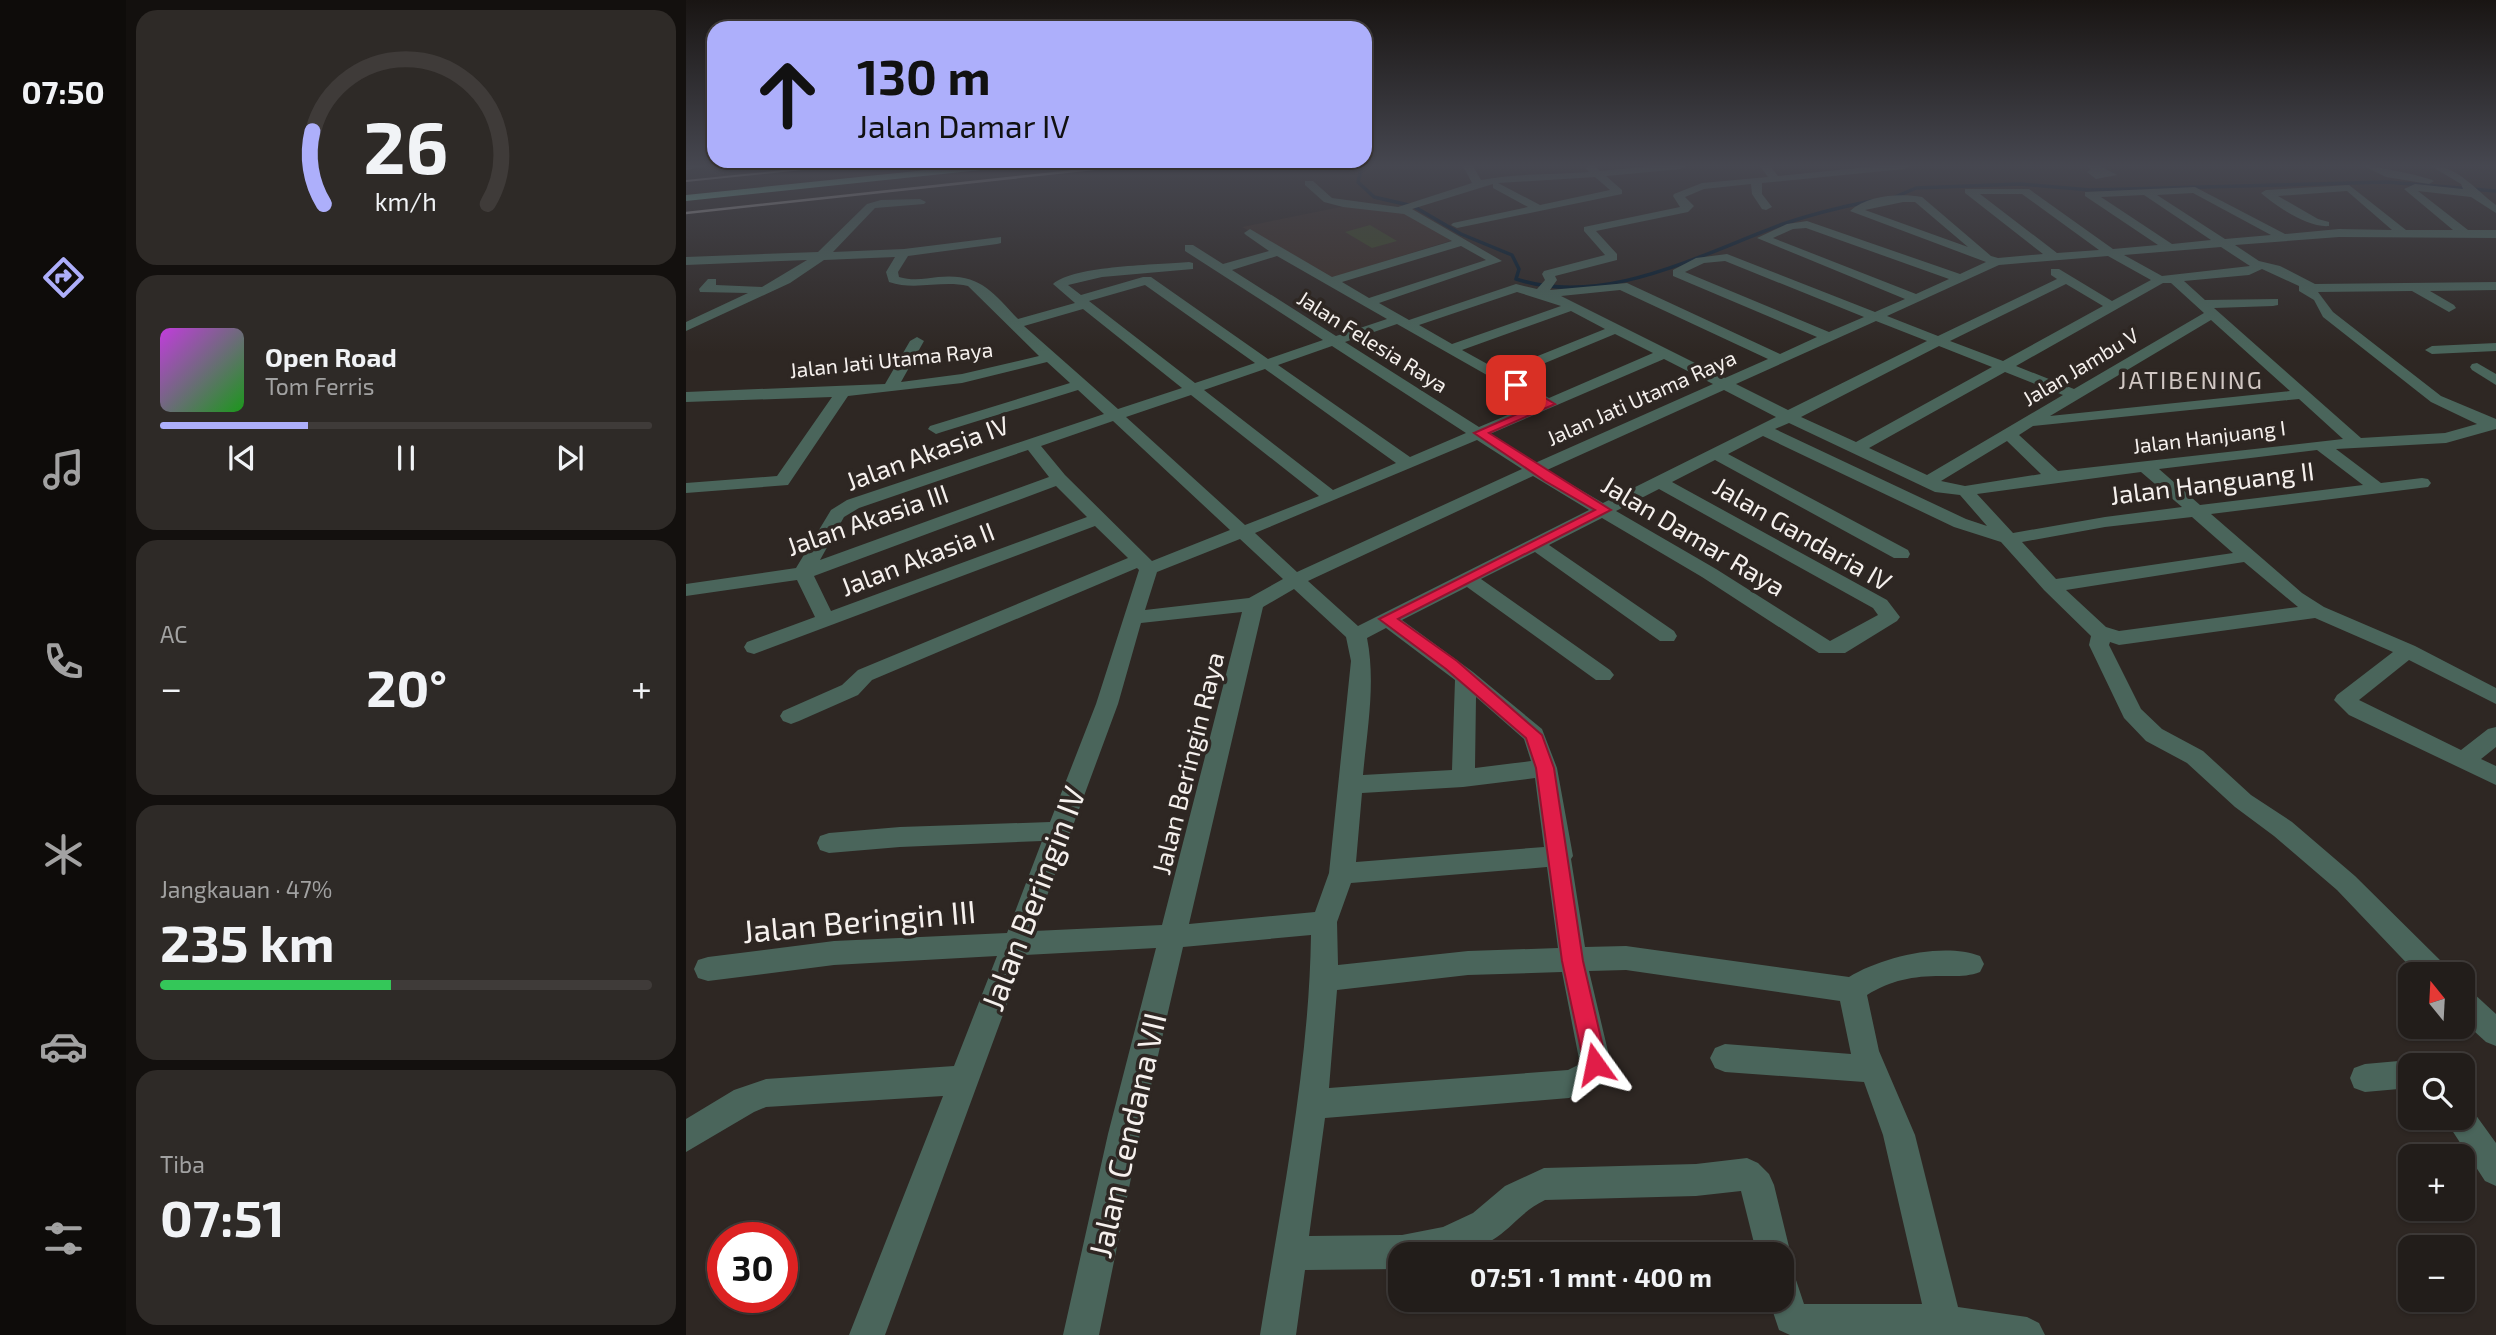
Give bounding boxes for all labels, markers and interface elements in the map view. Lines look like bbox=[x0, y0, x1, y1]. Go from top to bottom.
text: 130 m bbox=[857, 46, 991, 105]
icon: ahead bbox=[742, 49, 833, 140]
text: 07:50 bbox=[21, 72, 105, 110]
text: 26 bbox=[363, 101, 449, 189]
text: Jalan Damar IV bbox=[857, 106, 1070, 144]
text: km/h bbox=[375, 185, 437, 215]
icon: directions bbox=[39, 253, 88, 302]
street label: Jalan Felesia Raya bbox=[1293, 285, 1453, 397]
street label: Jalan Jambu V bbox=[2017, 321, 2143, 410]
street label: Jalan Jati Utama Raya bbox=[788, 336, 994, 382]
text: Open Road bbox=[265, 341, 397, 372]
street label: Jalan Jati Utama Raya bbox=[1542, 344, 1740, 450]
pin bbox=[1486, 355, 1546, 415]
district label: JATIBENING bbox=[2118, 365, 2264, 394]
icon: arrive bbox=[1497, 366, 1535, 404]
text: Tom Ferris bbox=[265, 372, 374, 400]
street label: Jalan Akasia IV bbox=[841, 408, 1013, 496]
street label: Jalan Hanjuang I bbox=[2131, 414, 2287, 459]
icon: previous bbox=[223, 439, 261, 477]
icon: pause bbox=[387, 439, 425, 477]
icon: next bbox=[551, 439, 589, 477]
icon: music bbox=[39, 445, 88, 494]
street label: Jalan Hanguang II bbox=[2108, 454, 2316, 510]
street label: Jalan Damar Raya bbox=[1597, 468, 1791, 602]
street label: Jalan Gandaria IV bbox=[1708, 469, 1898, 597]
street label: Jalan Akasia III bbox=[782, 477, 952, 561]
street label: Jalan Akasia II bbox=[835, 514, 999, 602]
text: AC bbox=[160, 620, 187, 648]
icon: phone bbox=[39, 637, 88, 686]
street label: Jalan Beringin Raya bbox=[1144, 649, 1230, 877]
text: 20° bbox=[366, 655, 447, 717]
text: − bbox=[160, 664, 182, 710]
text: + bbox=[631, 664, 652, 710]
street label: Jalan Beringin IV bbox=[972, 781, 1092, 1015]
icon: climate bbox=[39, 830, 88, 879]
text: Jangkauan · 47% bbox=[160, 875, 332, 903]
street label: Jalan Beringin III bbox=[741, 891, 977, 949]
text: 235 km bbox=[160, 910, 335, 972]
north arrow bbox=[2398, 962, 2474, 1040]
map controls bbox=[2398, 962, 2475, 1312]
street label: Jalan Cendana VII bbox=[1079, 1009, 1173, 1261]
icon: car bbox=[39, 1022, 88, 1071]
position arrow bbox=[1558, 1027, 1632, 1101]
button: search bbox=[2398, 1053, 2475, 1130]
button: + bbox=[2398, 1144, 2475, 1221]
text: Tiba bbox=[160, 1150, 205, 1178]
text: 07:51 bbox=[160, 1185, 285, 1247]
icon: filters bbox=[39, 1214, 88, 1263]
speed limit sign: 30 bbox=[707, 1222, 798, 1313]
button: − bbox=[2398, 1235, 2475, 1312]
text: 07:51 · 1 mnt · 400 m bbox=[1470, 1261, 1712, 1292]

